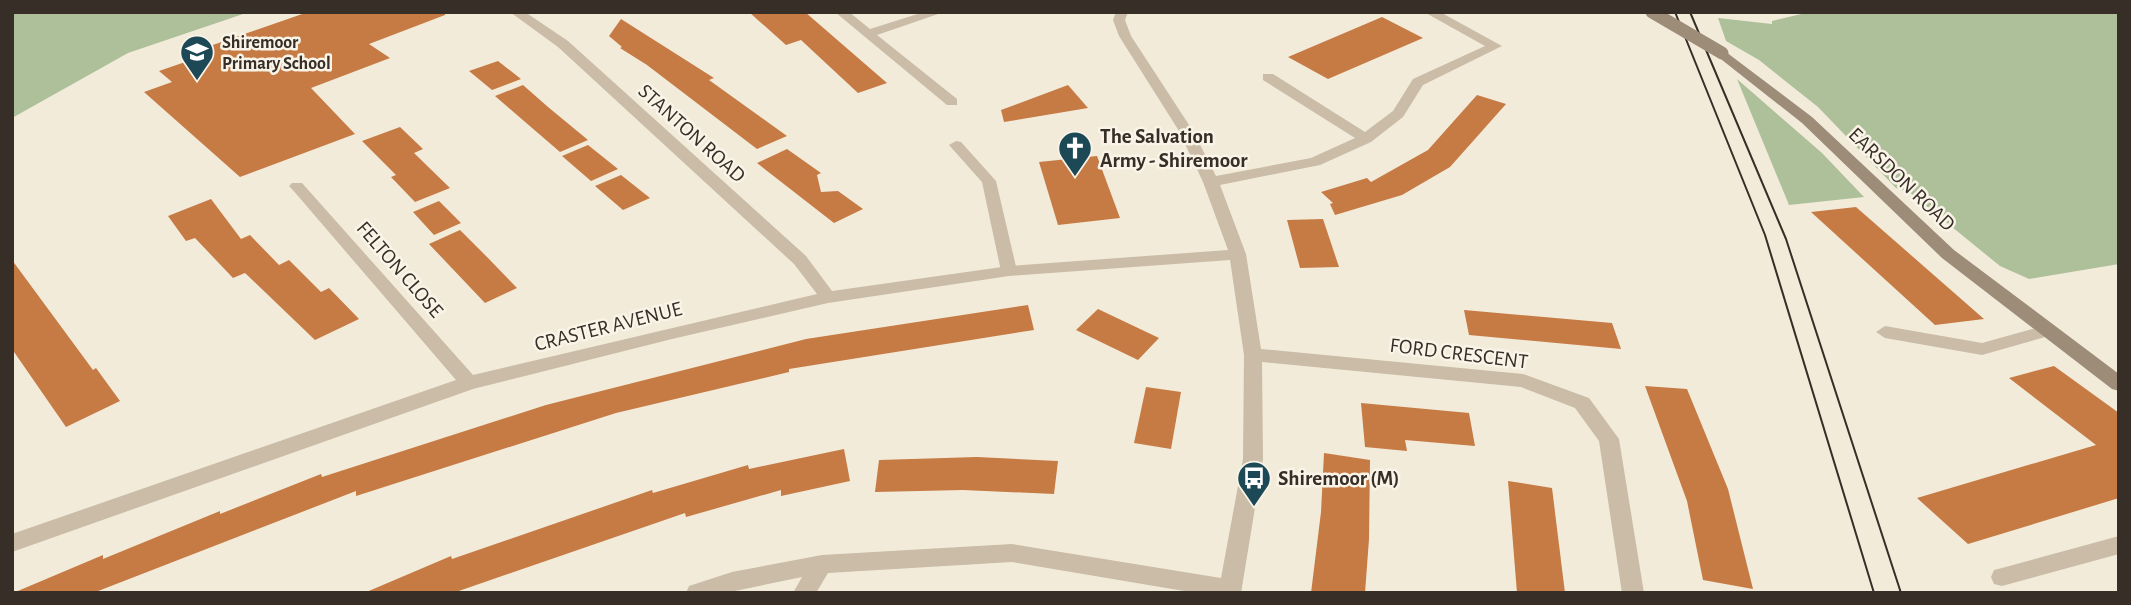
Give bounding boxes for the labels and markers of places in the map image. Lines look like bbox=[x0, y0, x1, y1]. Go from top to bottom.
school or university icon: Shiremoor Primary School bbox=[178, 33, 216, 82]
place label: Shiremoor Primary School bbox=[222, 34, 331, 73]
place label: The Salvation Army - Shiremoor bbox=[1100, 126, 1248, 171]
church icon: The Salvation Army - Shiremoor bbox=[1056, 129, 1094, 178]
bus stop icon: Shiremoor (M) bbox=[1235, 459, 1273, 508]
place label: Shiremoor (M) bbox=[1278, 468, 1400, 489]

